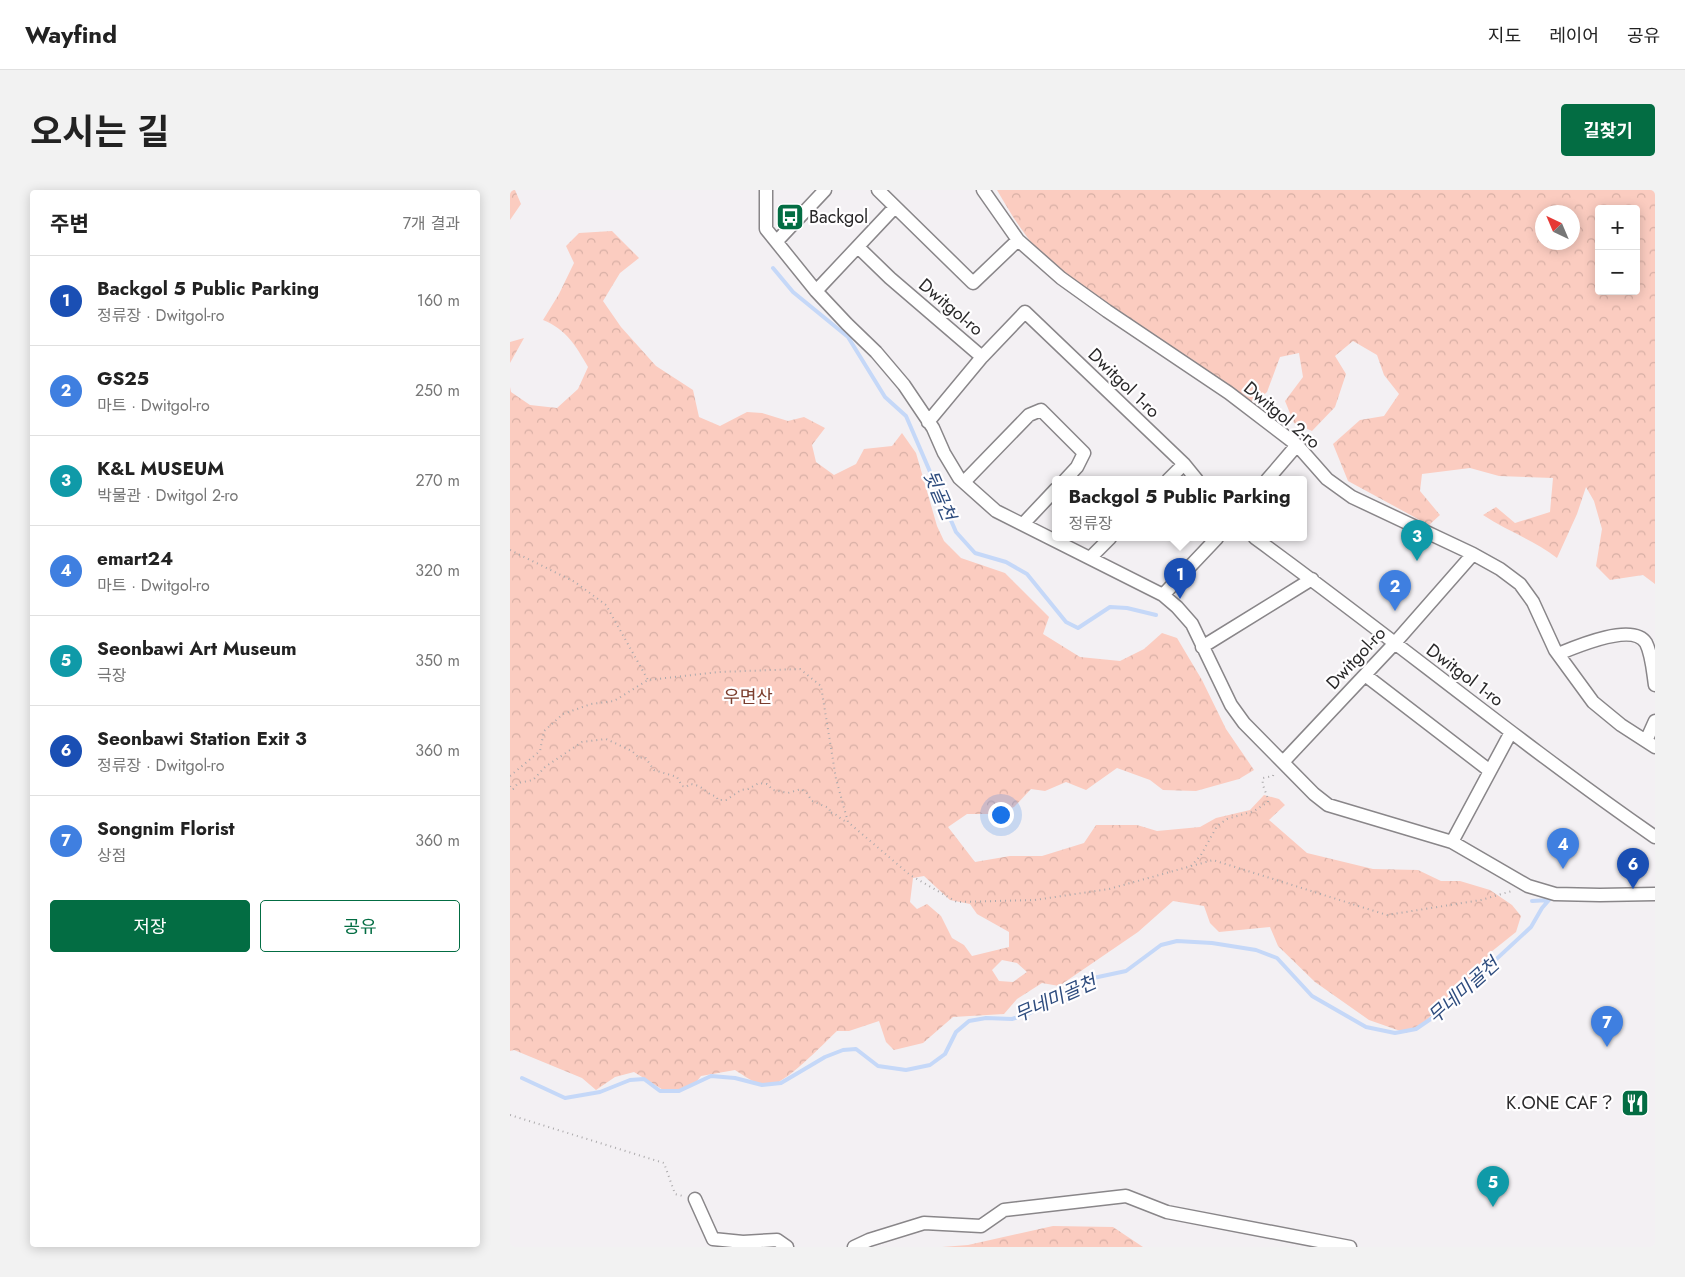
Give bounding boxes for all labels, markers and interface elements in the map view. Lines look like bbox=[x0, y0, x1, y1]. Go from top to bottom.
text: Wayfind bbox=[25, 17, 117, 52]
text: 지도 bbox=[1488, 23, 1521, 49]
text: 레이어 bbox=[1549, 23, 1599, 49]
text: 공유 bbox=[1627, 23, 1660, 49]
button: 길찾기 bbox=[1561, 104, 1655, 156]
text: 오시는 길 bbox=[30, 107, 169, 157]
bus stop icon: Backgol bbox=[775, 202, 805, 232]
place label: Backgol bbox=[809, 204, 868, 230]
north arrow bbox=[1535, 205, 1580, 250]
map controls bbox=[1595, 205, 1640, 295]
button: + bbox=[1595, 205, 1640, 250]
text: 주변 bbox=[50, 209, 89, 239]
text: 7개 결과 bbox=[403, 212, 460, 235]
button: − bbox=[1595, 250, 1640, 295]
street label: Dwitgol-ro bbox=[913, 272, 989, 342]
text: Backgol 5 Public Parking bbox=[97, 275, 319, 302]
text: 1 bbox=[62, 289, 70, 312]
text: 160 m bbox=[417, 289, 460, 312]
text: 정류장 · Dwitgol-ro bbox=[97, 304, 224, 327]
street label: Dwitgol 1-ro bbox=[1082, 342, 1166, 424]
text: GS25 bbox=[97, 365, 149, 392]
street label: Dwitgol 2-ro bbox=[1238, 375, 1326, 455]
text: 2 bbox=[61, 379, 71, 402]
text: 250 m bbox=[415, 379, 460, 402]
text: 마트 · Dwitgol-ro bbox=[97, 394, 210, 417]
text: K&L MUSEUM bbox=[97, 455, 224, 482]
water label: 뒷골천 bbox=[917, 466, 963, 526]
text: 3 bbox=[61, 469, 71, 492]
text: 270 m bbox=[416, 469, 460, 492]
popup bbox=[1052, 476, 1307, 541]
text: Backgol 5 Public Parking bbox=[1068, 483, 1291, 510]
text: 박물관 · Dwitgol 2-ro bbox=[97, 484, 238, 507]
text: 정류장 bbox=[1068, 512, 1113, 535]
pin: 3 bbox=[1401, 520, 1433, 561]
text: emart24 bbox=[97, 545, 173, 572]
pin: 1 bbox=[1164, 558, 1196, 599]
text: 4 bbox=[60, 559, 72, 582]
text: 320 m bbox=[415, 559, 460, 582]
pin: 2 bbox=[1379, 570, 1411, 611]
text: 마트 · Dwitgol-ro bbox=[97, 574, 210, 597]
street label: Dwitgol-ro bbox=[1320, 621, 1392, 695]
text: Seonbawi Art Museum bbox=[97, 635, 297, 662]
street label: Dwitgol 1-ro bbox=[1421, 637, 1509, 713]
text: 5 bbox=[61, 649, 71, 672]
text: 350 m bbox=[415, 649, 460, 672]
text: 극장 bbox=[97, 664, 126, 687]
park label: 우면산 bbox=[723, 684, 773, 710]
text: Seonbawi Station Exit 3 bbox=[97, 725, 307, 752]
text: 6 bbox=[61, 739, 71, 762]
text: 360 m bbox=[415, 739, 460, 762]
text: 정류장 · Dwitgol-ro bbox=[97, 754, 224, 777]
your location bbox=[988, 802, 1014, 828]
text: Songnim Florist bbox=[97, 815, 235, 842]
pin: 4 bbox=[1547, 828, 1579, 869]
text: 7 bbox=[61, 829, 71, 852]
text: 360 m bbox=[415, 829, 460, 852]
text: 상점 bbox=[97, 844, 126, 867]
pin: 6 bbox=[1617, 848, 1649, 889]
button: 저장 bbox=[50, 900, 250, 952]
button: 공유 bbox=[260, 900, 460, 952]
water label: 무네미골천 bbox=[1422, 950, 1506, 1030]
water label: 무네미골천 bbox=[1010, 968, 1102, 1029]
pin: 7 bbox=[1591, 1006, 1623, 1047]
restaurant icon: K.ONE CAF？ bbox=[1620, 1088, 1650, 1118]
place label: K.ONE CAF？ bbox=[1506, 1090, 1616, 1116]
pin: 5 bbox=[1477, 1166, 1509, 1207]

